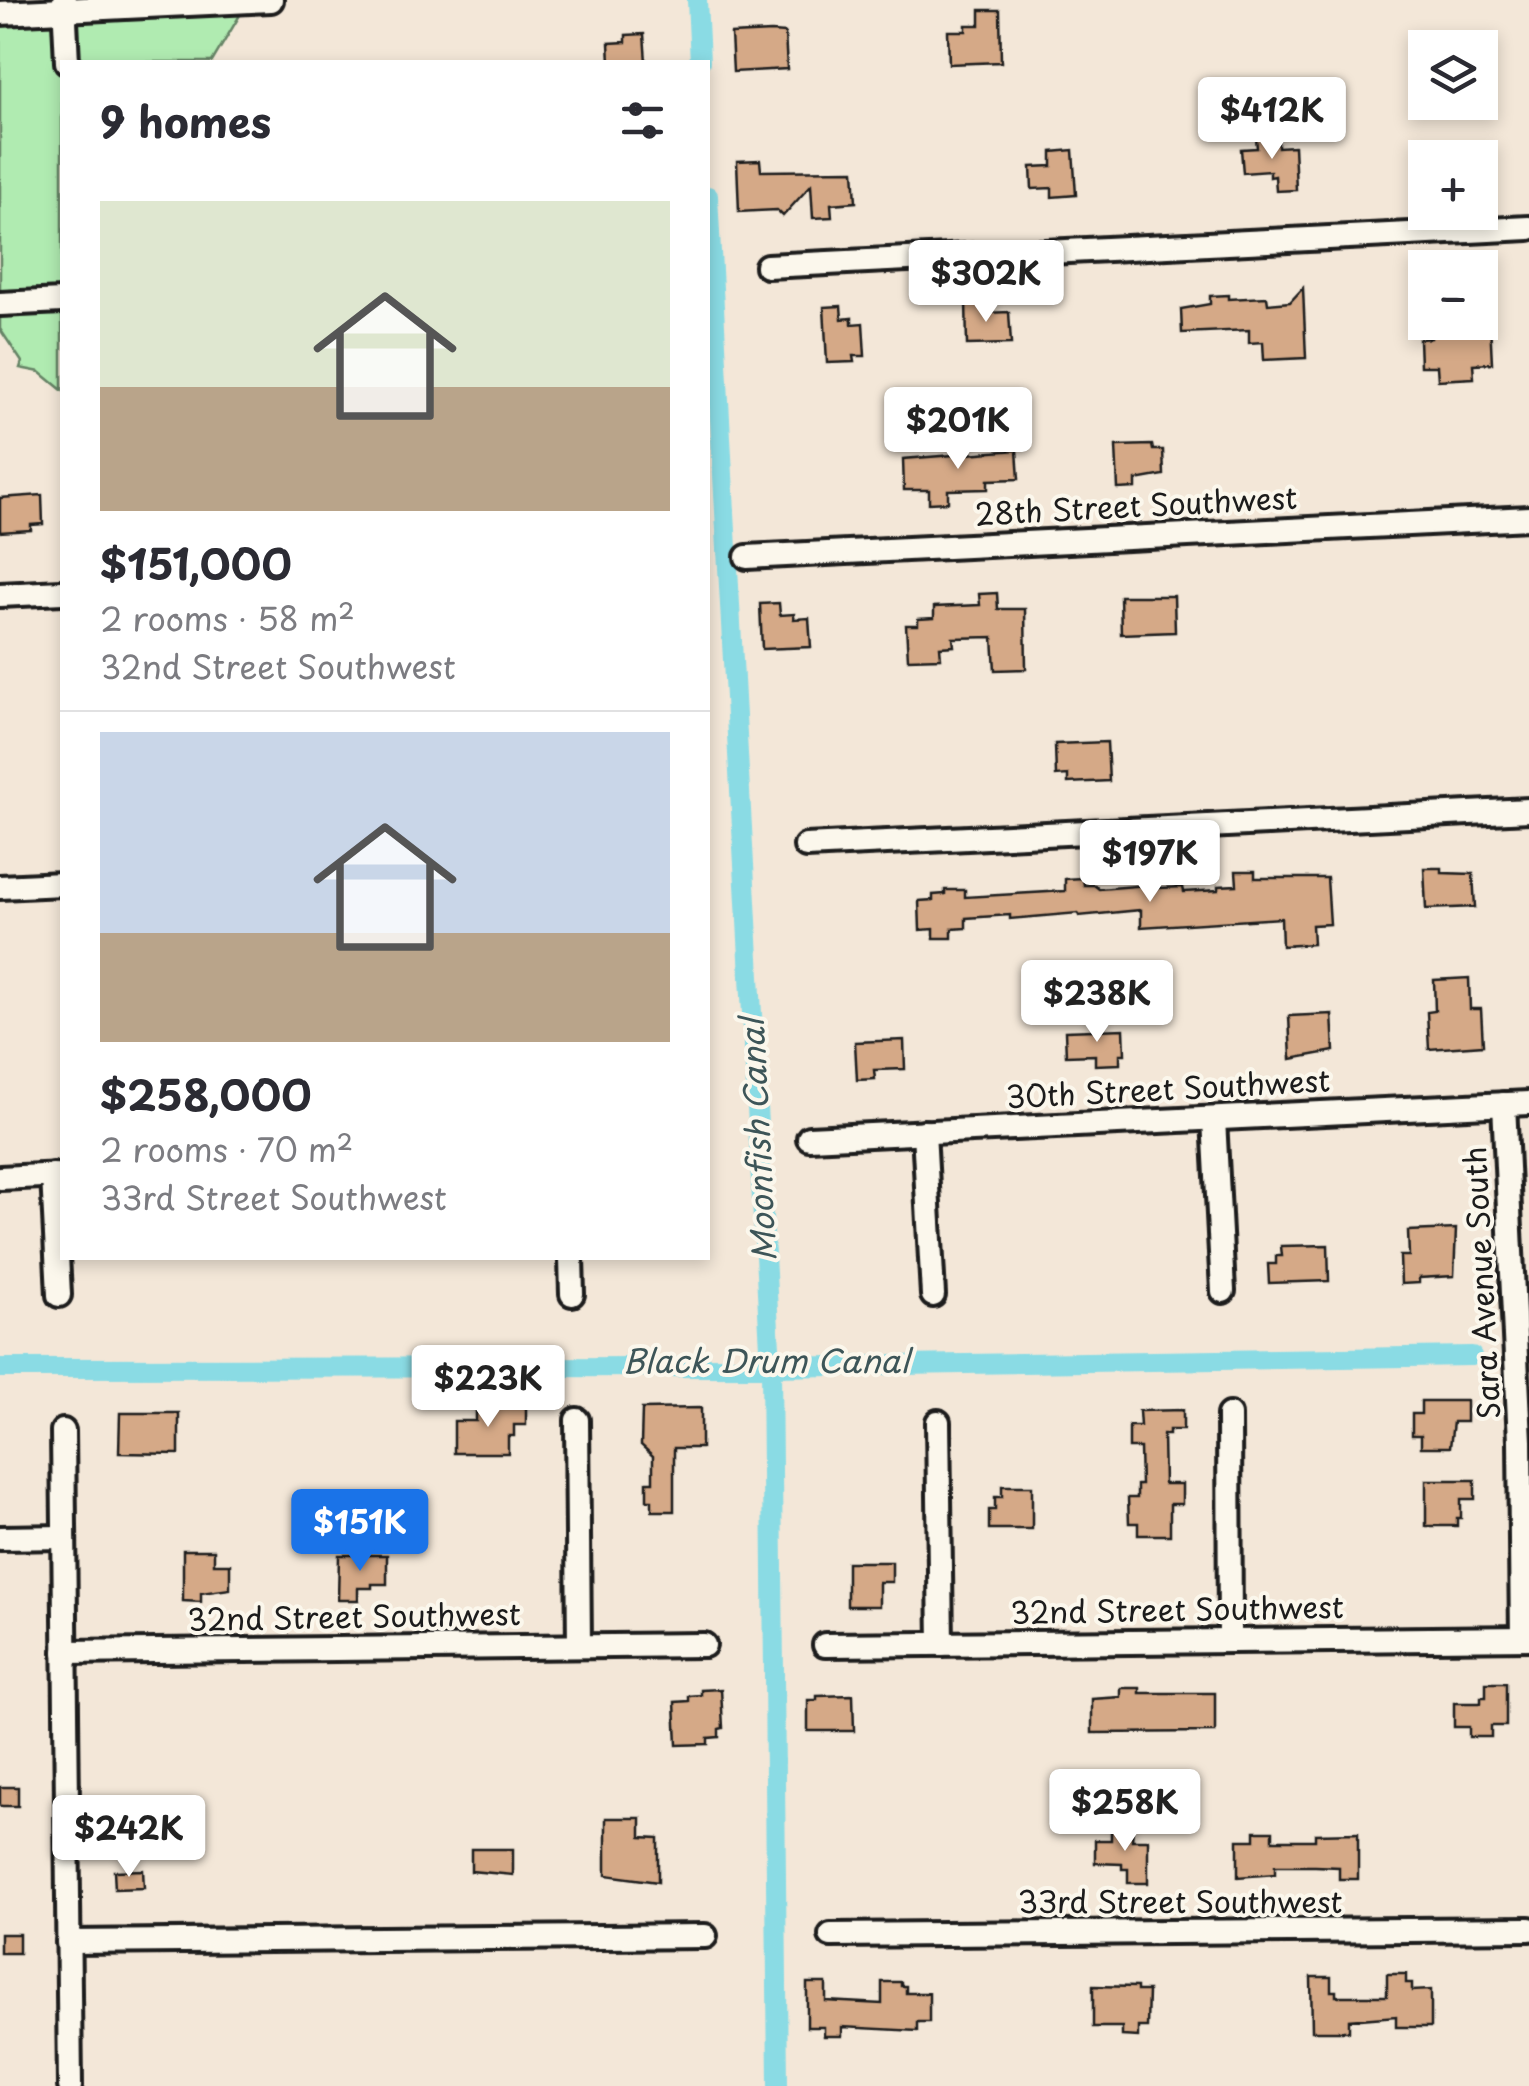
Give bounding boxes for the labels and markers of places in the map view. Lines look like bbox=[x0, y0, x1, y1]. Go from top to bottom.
pin: $412K bbox=[1202, 77, 1342, 162]
pin: $302K bbox=[916, 240, 1056, 325]
pin: $201K bbox=[888, 387, 1028, 472]
pin: $197K bbox=[1080, 820, 1220, 905]
pin: $238K bbox=[1027, 960, 1167, 1045]
pin: $223K bbox=[418, 1345, 558, 1430]
pin: $151K bbox=[290, 1489, 430, 1574]
pin: $258K bbox=[1055, 1769, 1195, 1854]
pin: $242K bbox=[59, 1795, 199, 1880]

